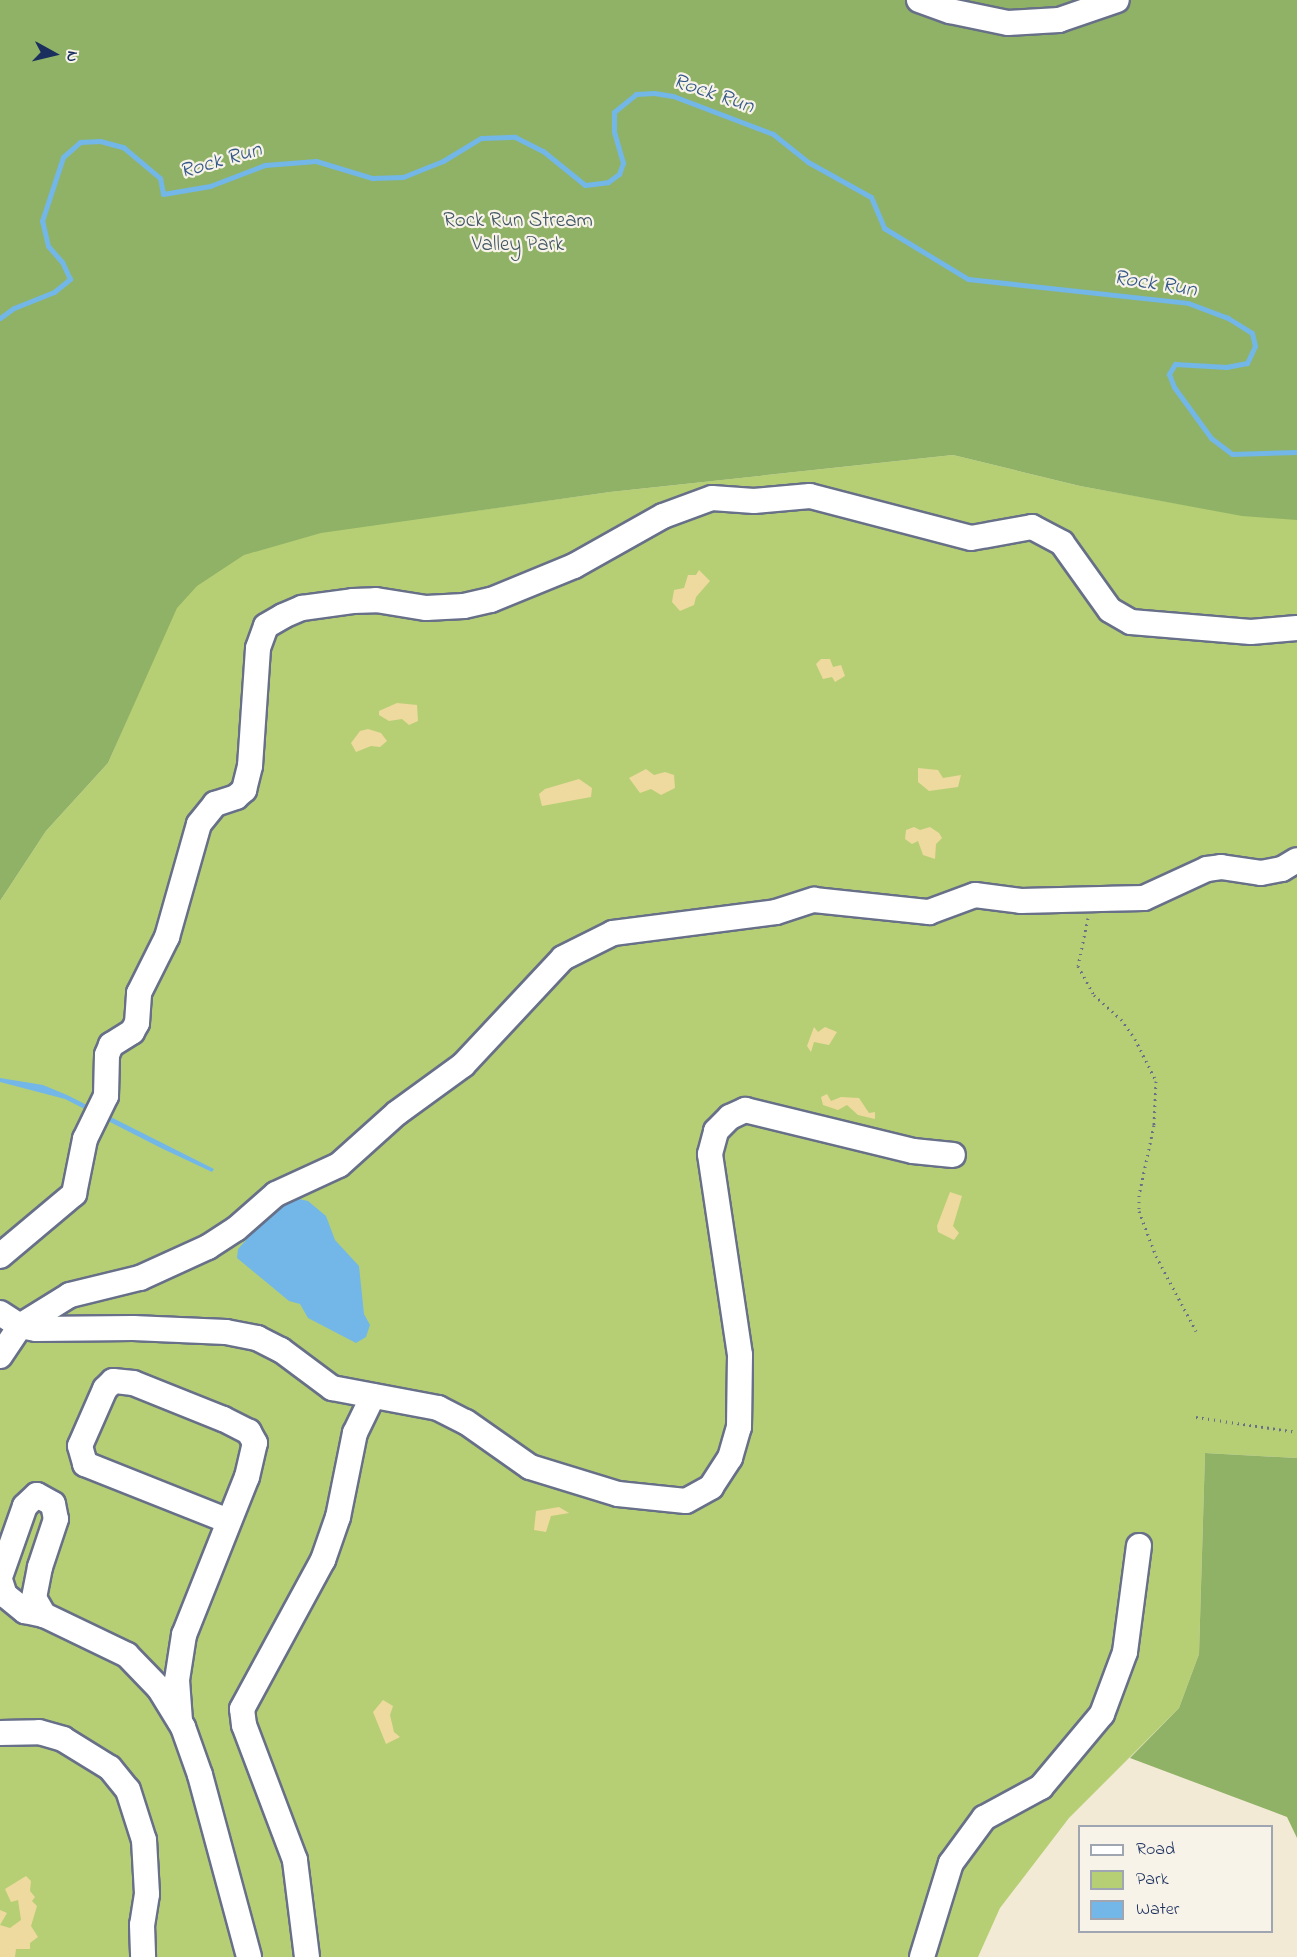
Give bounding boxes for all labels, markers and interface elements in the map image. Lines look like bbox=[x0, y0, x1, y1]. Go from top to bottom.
north arrow bbox=[24, 24, 84, 84]
text: N bbox=[59, 49, 84, 64]
water label: Rock Run bbox=[669, 69, 757, 121]
water label: Rock Run bbox=[177, 138, 265, 186]
park label: Rock Run Stream Valley Park bbox=[443, 208, 593, 258]
water label: Rock Run bbox=[1111, 265, 1199, 305]
legend bbox=[1078, 1825, 1273, 1933]
text: Road bbox=[1136, 1837, 1175, 1863]
text: Park bbox=[1136, 1867, 1169, 1893]
text: Water bbox=[1136, 1897, 1179, 1923]

